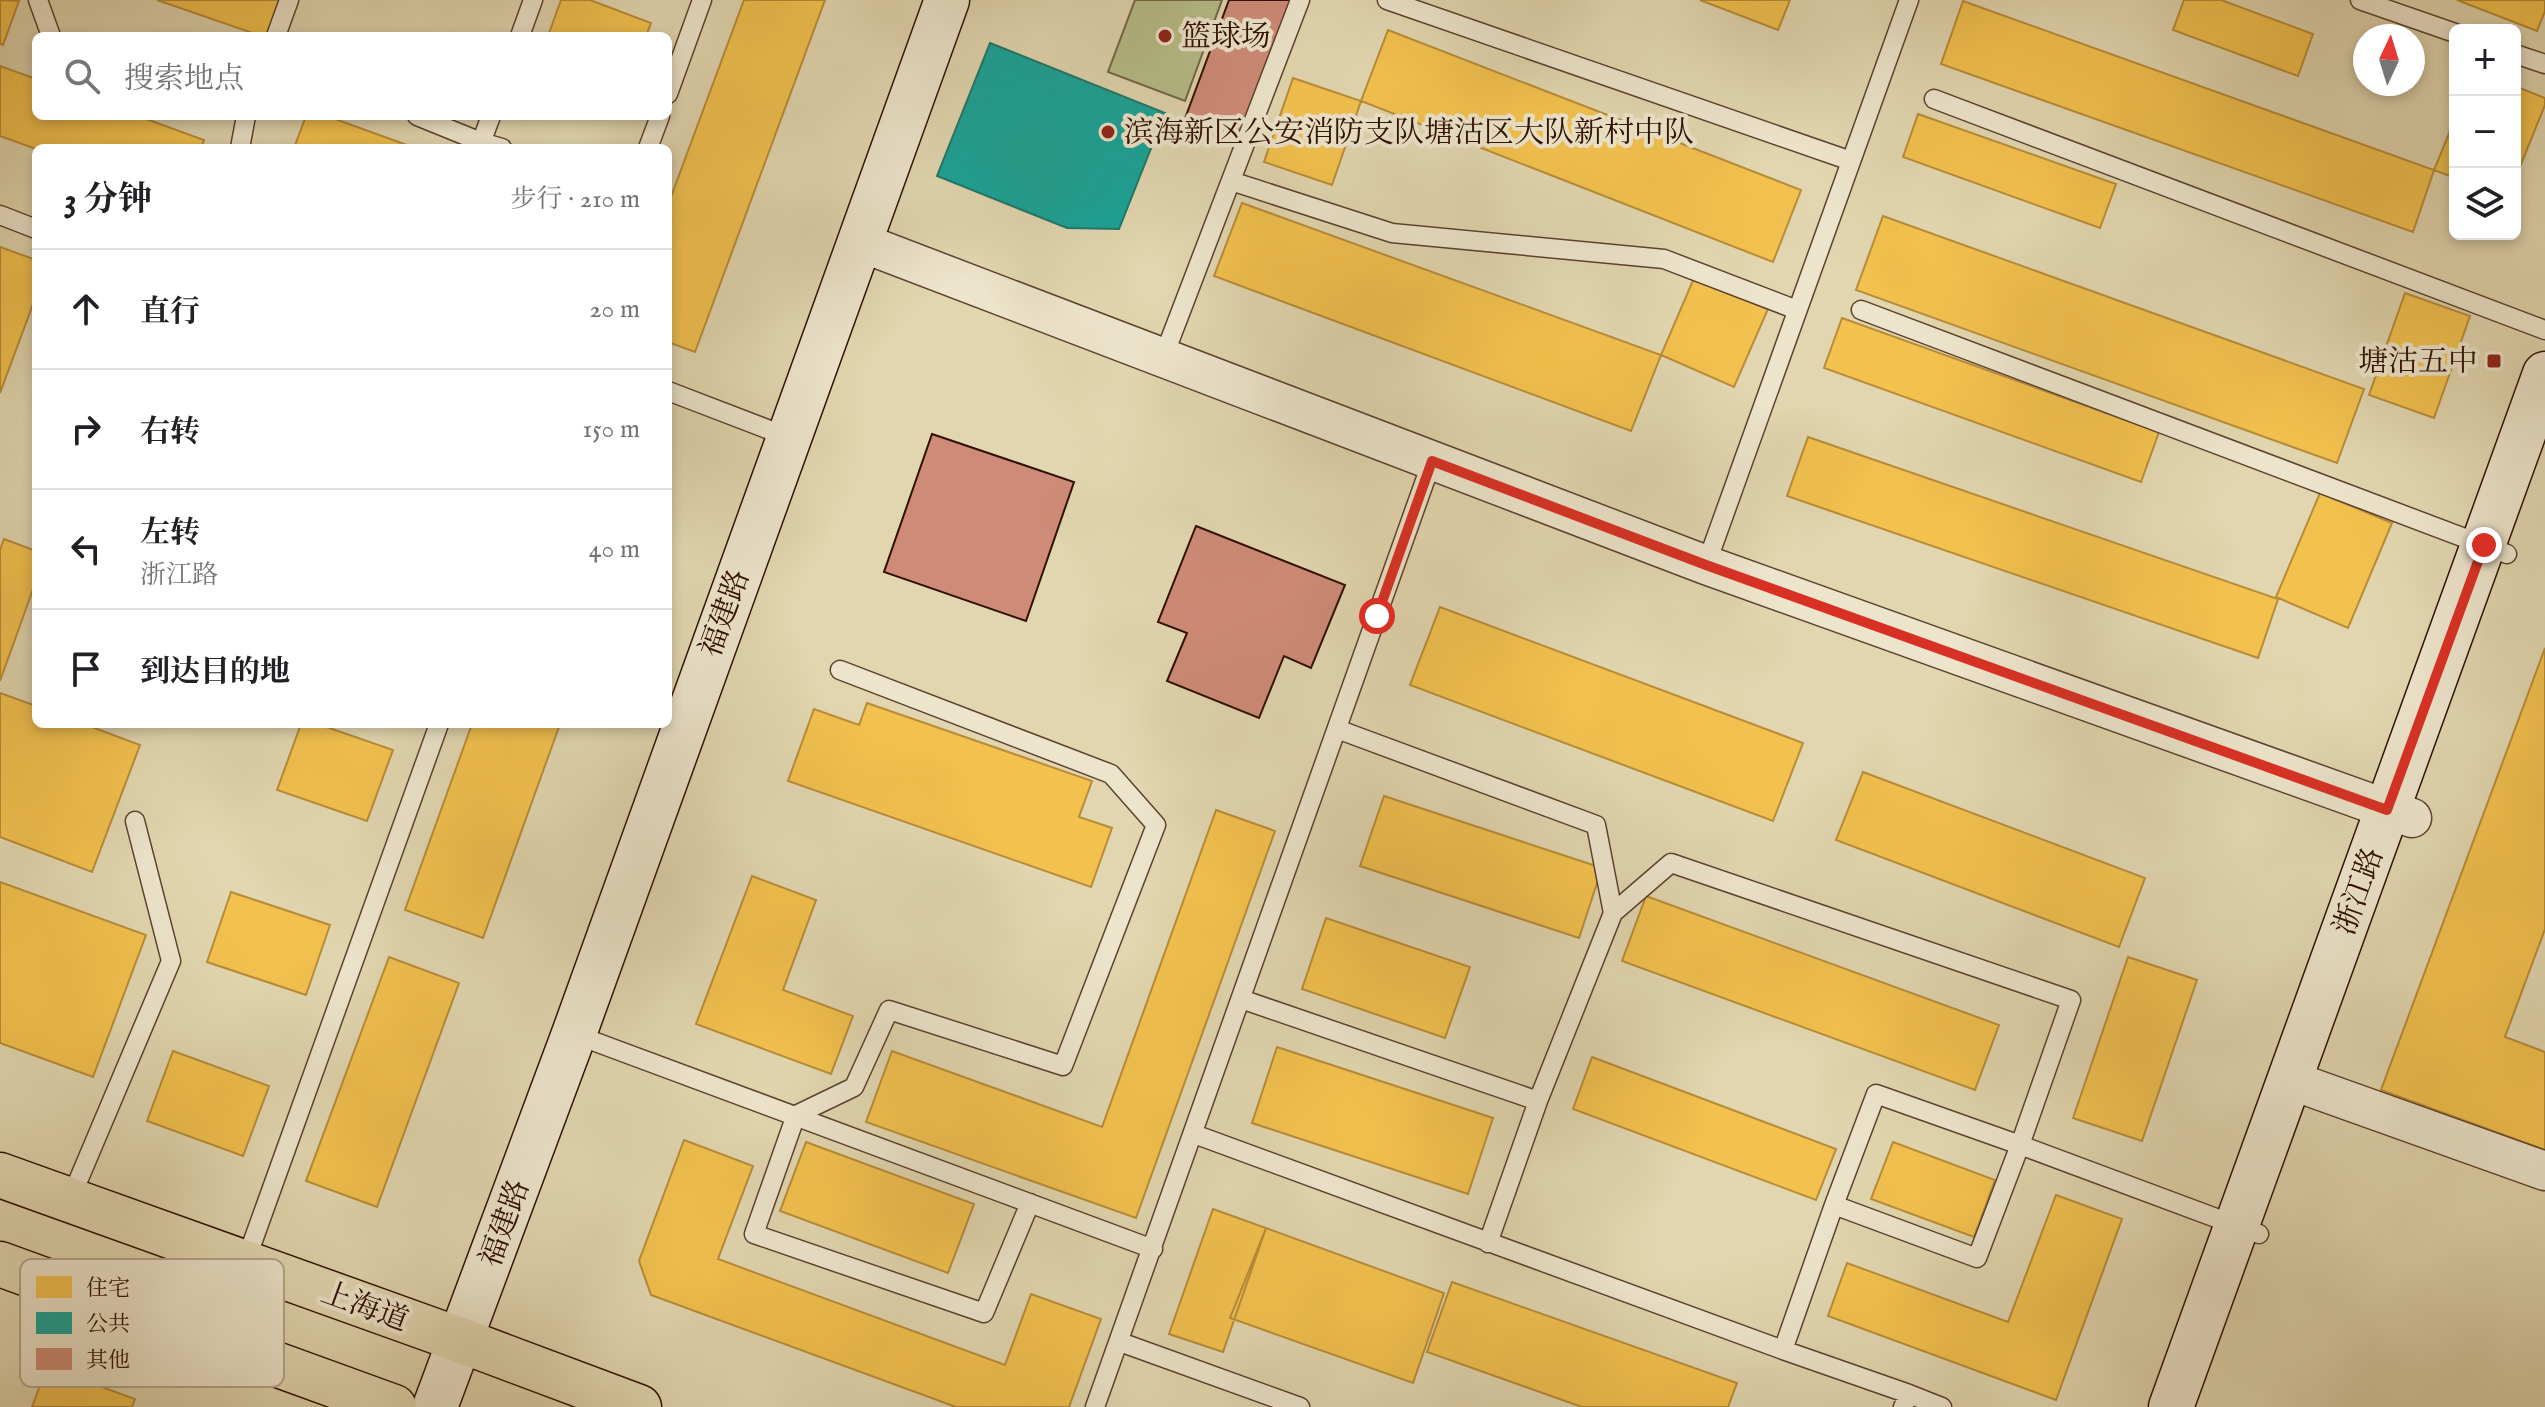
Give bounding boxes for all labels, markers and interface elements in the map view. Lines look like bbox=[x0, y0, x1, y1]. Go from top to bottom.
place label: 篮球场 bbox=[1181, 19, 1271, 57]
north arrow bbox=[2353, 24, 2425, 96]
map controls bbox=[2449, 24, 2521, 240]
button: + bbox=[2449, 24, 2521, 96]
marker: 篮球场 bbox=[1156, 27, 1174, 45]
search box bbox=[32, 32, 672, 120]
icon: search bbox=[60, 54, 104, 98]
text: 搜索地点 bbox=[124, 61, 244, 99]
button: − bbox=[2449, 96, 2521, 168]
place label: 滨海新区公安消防支队塘沽区大队新村中队 bbox=[1124, 115, 1694, 153]
marker: 滨海新区公安消防支队塘沽区大队新村中队 bbox=[1099, 123, 1117, 141]
button: layers bbox=[2449, 168, 2521, 240]
text: 3 分钟 bbox=[64, 179, 152, 222]
text: 步行 · 210 m bbox=[511, 183, 640, 216]
icon: ahead bbox=[64, 287, 108, 331]
text: 20 m bbox=[589, 293, 640, 326]
text: 直行 bbox=[140, 294, 200, 332]
place label: 塘沽五中 bbox=[2358, 344, 2478, 382]
marker: 塘沽五中 bbox=[2485, 352, 2503, 370]
icon: right bbox=[64, 407, 108, 451]
text: 150 m bbox=[582, 413, 640, 446]
text: 右转 bbox=[140, 414, 200, 452]
text: 左转 bbox=[140, 515, 200, 553]
icon: left bbox=[64, 527, 108, 571]
route end bbox=[2466, 527, 2502, 563]
text: 40 m bbox=[589, 533, 640, 566]
text: 浙江路 bbox=[140, 559, 218, 592]
street label: 福建路 bbox=[693, 565, 759, 662]
route start bbox=[1359, 598, 1395, 634]
icon: arrive bbox=[64, 647, 108, 691]
text: 到达目的地 bbox=[140, 654, 290, 692]
street label: 浙江路 bbox=[2327, 843, 2393, 940]
street label: 福建路 bbox=[473, 1175, 539, 1272]
legend bbox=[20, 1259, 284, 1387]
text: 住宅 bbox=[86, 1275, 130, 1303]
street label: 上海道 bbox=[316, 1275, 413, 1341]
text: 公共 bbox=[86, 1311, 130, 1339]
text: 其他 bbox=[86, 1347, 130, 1375]

